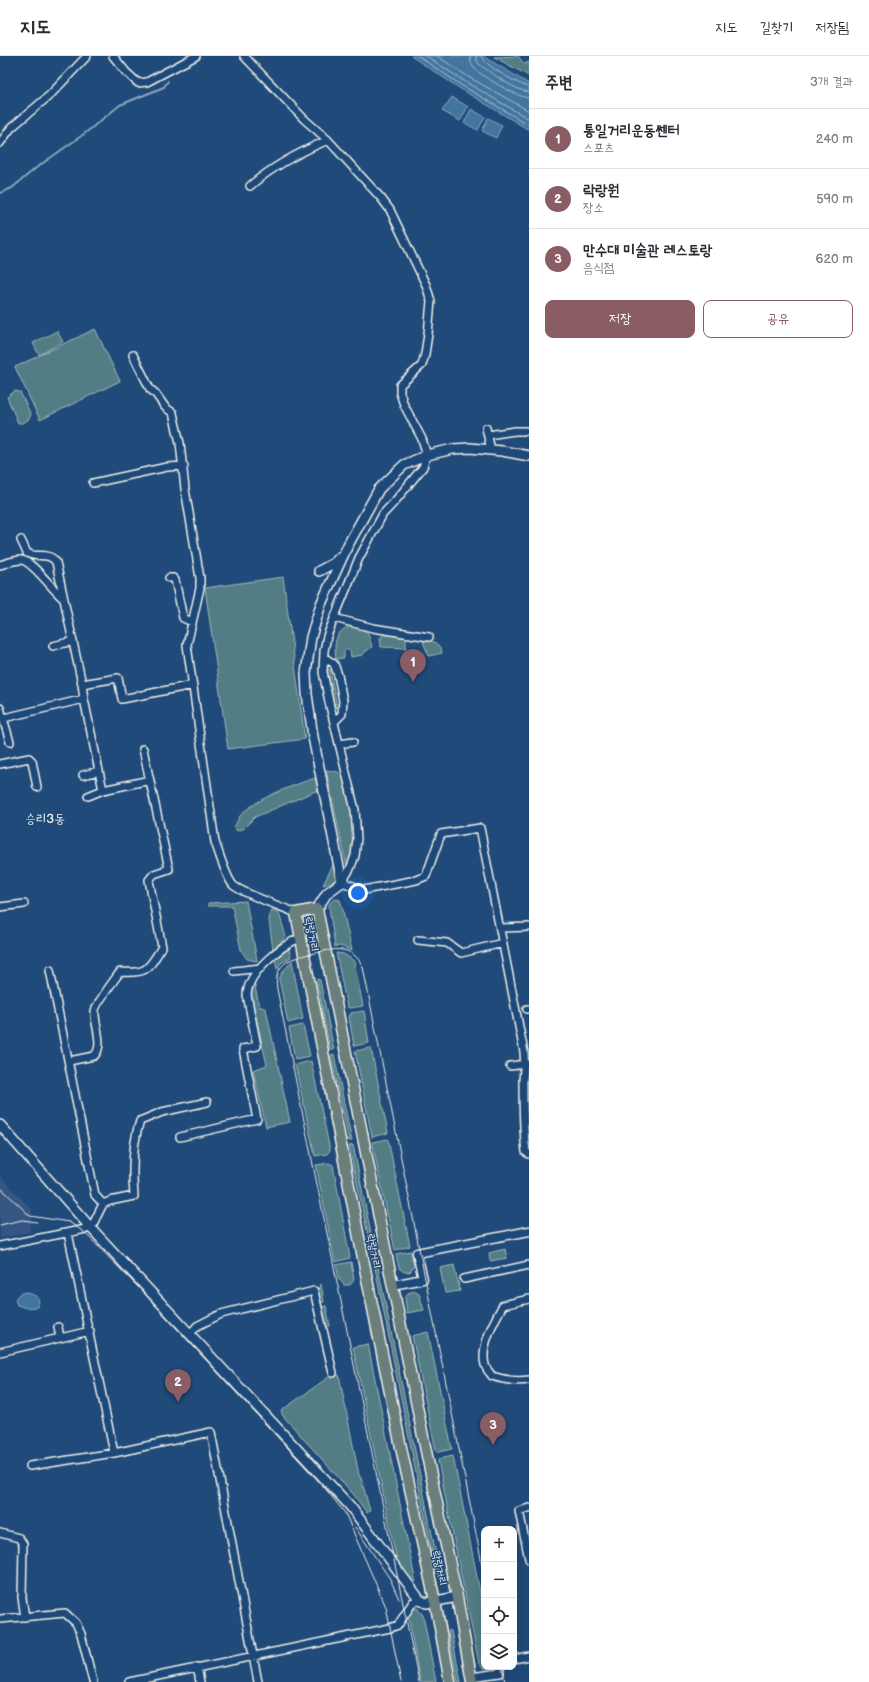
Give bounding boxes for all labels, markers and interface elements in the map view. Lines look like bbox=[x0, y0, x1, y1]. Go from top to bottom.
text: 지도 bbox=[20, 16, 51, 39]
text: 지도 bbox=[715, 19, 737, 36]
text: 길찾기 bbox=[759, 19, 793, 36]
text: 저장됨 bbox=[815, 19, 849, 36]
text: 주변 bbox=[545, 73, 572, 93]
text: 3개 결과 bbox=[810, 74, 853, 90]
text: 통일거리운동쎈터 bbox=[583, 121, 680, 140]
text: 1 bbox=[555, 131, 561, 147]
text: 240 m bbox=[816, 131, 853, 147]
text: 스포츠 bbox=[583, 140, 614, 156]
text: 락랑원 bbox=[583, 181, 619, 200]
text: 2 bbox=[554, 191, 562, 207]
text: 590 m bbox=[816, 191, 853, 207]
text: 장소 bbox=[583, 200, 604, 216]
text: 만수대 미술관 레스토랑 bbox=[583, 241, 712, 260]
text: 3 bbox=[554, 251, 562, 267]
text: 620 m bbox=[815, 251, 853, 267]
text: 음식점 bbox=[583, 260, 614, 276]
button: 저장 bbox=[545, 300, 695, 338]
button: 공유 bbox=[703, 300, 853, 338]
pin: 1 bbox=[400, 649, 426, 682]
district label: 승리3동 bbox=[25, 811, 65, 827]
your location bbox=[348, 883, 368, 903]
street label: 락랑거리 bbox=[302, 915, 321, 953]
street label: 락랑거리 bbox=[364, 1232, 383, 1270]
pin: 2 bbox=[165, 1369, 191, 1402]
pin: 3 bbox=[480, 1412, 506, 1445]
map controls bbox=[481, 1526, 517, 1670]
button: + bbox=[481, 1526, 517, 1562]
street label: 락랑거리 bbox=[429, 1549, 450, 1587]
button: − bbox=[481, 1562, 517, 1598]
button: locate bbox=[481, 1598, 517, 1634]
button: layers bbox=[481, 1634, 517, 1670]

